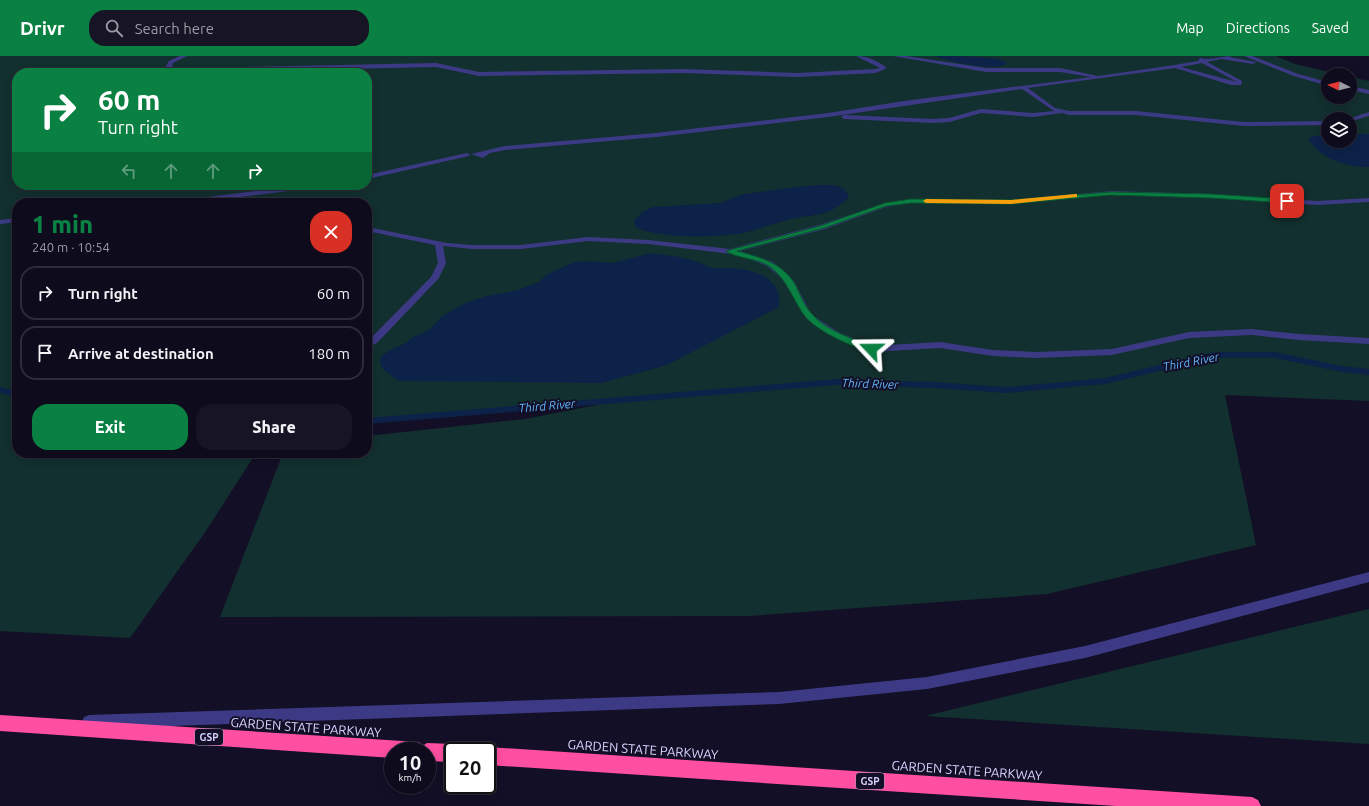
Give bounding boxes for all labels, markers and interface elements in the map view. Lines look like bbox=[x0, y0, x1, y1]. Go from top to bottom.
search box bbox=[89, 10, 369, 46]
text: Drivr bbox=[20, 17, 65, 39]
icon: search bbox=[103, 17, 125, 39]
text: Search here bbox=[135, 20, 214, 37]
text: Map bbox=[1176, 20, 1204, 36]
text: Directions bbox=[1226, 20, 1290, 36]
text: Saved bbox=[1312, 20, 1349, 36]
north arrow bbox=[1321, 68, 1357, 104]
map controls bbox=[1321, 68, 1357, 148]
icon: right bbox=[32, 84, 84, 136]
text: 60 m bbox=[98, 84, 160, 115]
button: layers bbox=[1321, 112, 1357, 148]
text: Turn right bbox=[98, 117, 178, 137]
icon: left bbox=[118, 160, 140, 182]
icon: ahead bbox=[160, 160, 182, 182]
icon: ahead bbox=[202, 160, 224, 182]
icon: right bbox=[244, 160, 266, 182]
pin bbox=[1270, 184, 1304, 218]
icon: arrive bbox=[1276, 190, 1298, 212]
text: 1 min bbox=[32, 211, 93, 238]
button: close bbox=[310, 211, 352, 253]
text: 240 m · 10:54 bbox=[32, 240, 110, 254]
icon: right bbox=[34, 282, 56, 304]
text: Turn right bbox=[68, 285, 138, 302]
text: 60 m bbox=[317, 285, 350, 302]
position arrow bbox=[850, 328, 892, 370]
icon: arrive bbox=[34, 342, 56, 364]
text: Arrive at destination bbox=[68, 345, 214, 362]
text: 180 m bbox=[308, 345, 350, 362]
water label: Third River bbox=[1162, 350, 1220, 373]
water label: Third River bbox=[841, 376, 899, 391]
water label: Third River bbox=[518, 397, 576, 414]
button: Exit bbox=[32, 404, 188, 450]
button: Share bbox=[196, 404, 352, 450]
street label: GARDEN STATE PARKWAY bbox=[230, 715, 382, 739]
road number: GSP bbox=[195, 729, 223, 745]
street label: GARDEN STATE PARKWAY bbox=[567, 737, 719, 761]
speed limit sign: 20 bbox=[444, 742, 496, 794]
text: 10 bbox=[399, 751, 421, 774]
street label: GARDEN STATE PARKWAY bbox=[891, 758, 1043, 782]
text: km/h bbox=[398, 772, 422, 783]
road number: GSP bbox=[856, 773, 884, 789]

